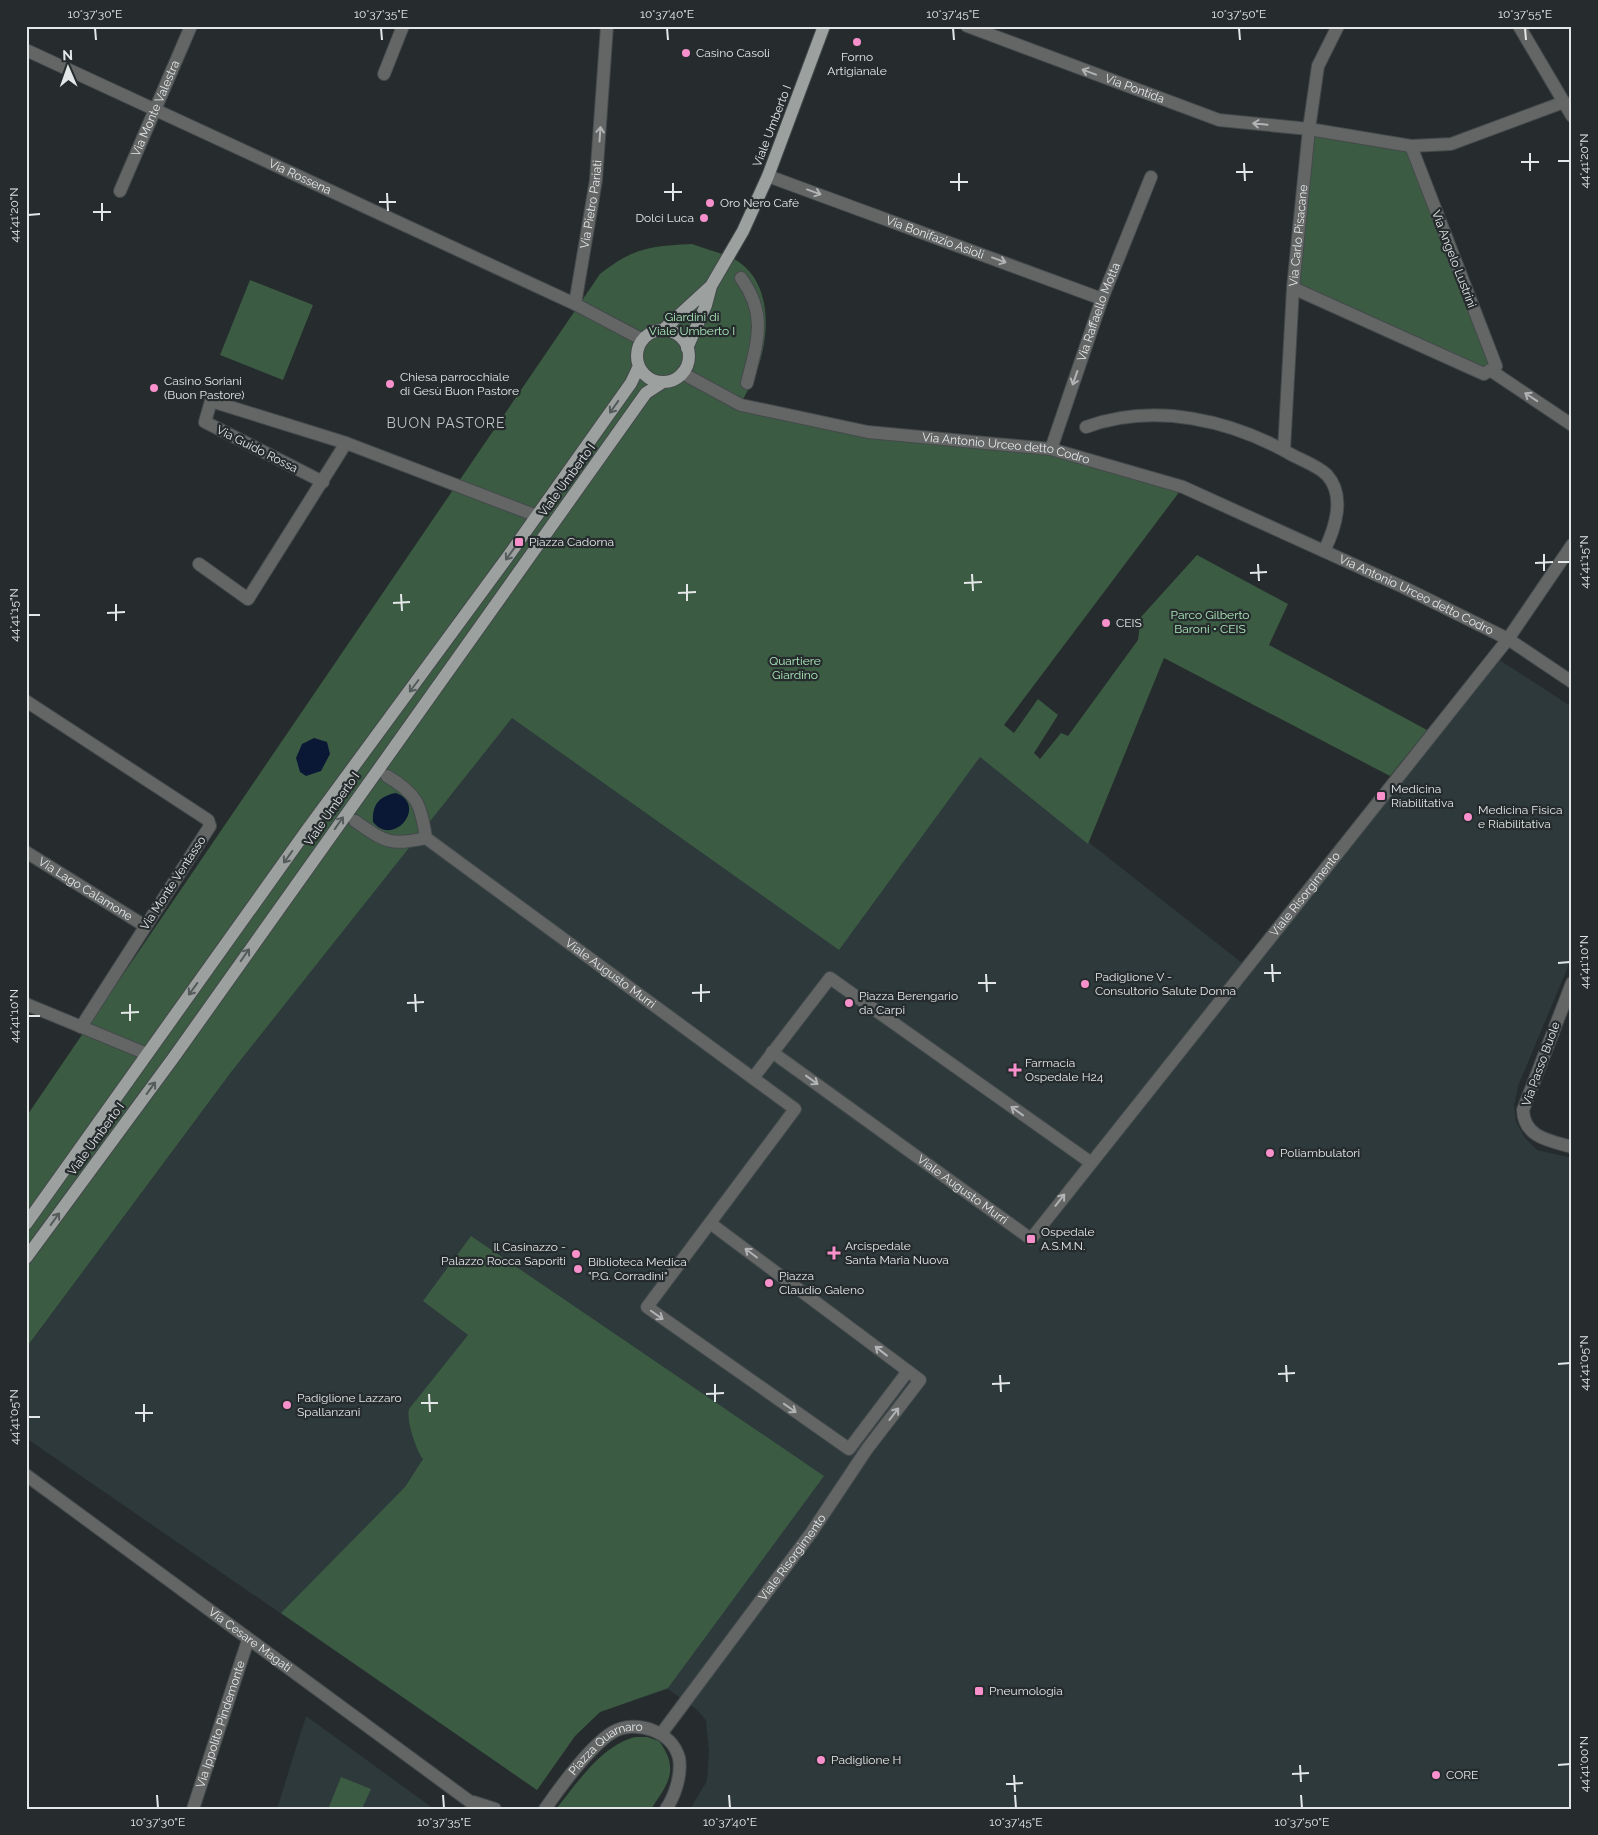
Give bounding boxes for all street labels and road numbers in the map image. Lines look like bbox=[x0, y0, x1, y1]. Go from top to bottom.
street label: Via Monte Valestra bbox=[129, 58, 182, 159]
street label: Via Pontida bbox=[1103, 71, 1166, 106]
street label: Viale Umberto I bbox=[750, 83, 794, 169]
street label: Via Rossena bbox=[267, 156, 334, 197]
street label: Via Pietro Pariati bbox=[577, 159, 604, 250]
street label: Via Carlo Pisacane bbox=[1286, 184, 1310, 287]
street label: Via Angelo Lustrini bbox=[1429, 208, 1479, 310]
street label: Via Bonifazio Asioli bbox=[884, 213, 986, 262]
street label: Via Raffaello Motta bbox=[1074, 261, 1123, 363]
street label: Via Guido Rossa bbox=[214, 422, 300, 476]
street label: Via Antonio Urceo detto Codro bbox=[921, 430, 1091, 467]
street label: Viale Umberto I bbox=[536, 441, 598, 519]
street label: Via Antonio Urceo detto Codro bbox=[1337, 552, 1496, 638]
street label: Viale Umberto I bbox=[301, 770, 363, 848]
street label: Via Monte Ventasso bbox=[137, 833, 209, 933]
street label: Viale Risorgimento bbox=[1267, 849, 1343, 939]
street label: Via Lago Calamone bbox=[36, 854, 135, 924]
street label: Viale Augusto Murri bbox=[563, 936, 658, 1011]
street label: Via Passo Buole bbox=[1519, 1020, 1563, 1108]
street label: Viale Umberto I bbox=[65, 1100, 127, 1178]
street label: Viale Augusto Murri bbox=[914, 1152, 1011, 1227]
street label: Viale Risorgimento bbox=[756, 1511, 829, 1604]
street label: Via Cesare Magati bbox=[206, 1605, 294, 1675]
street label: Via Ippolito Pindemonte bbox=[193, 1659, 248, 1790]
street label: Piazza Quarnaro bbox=[566, 1720, 643, 1778]

